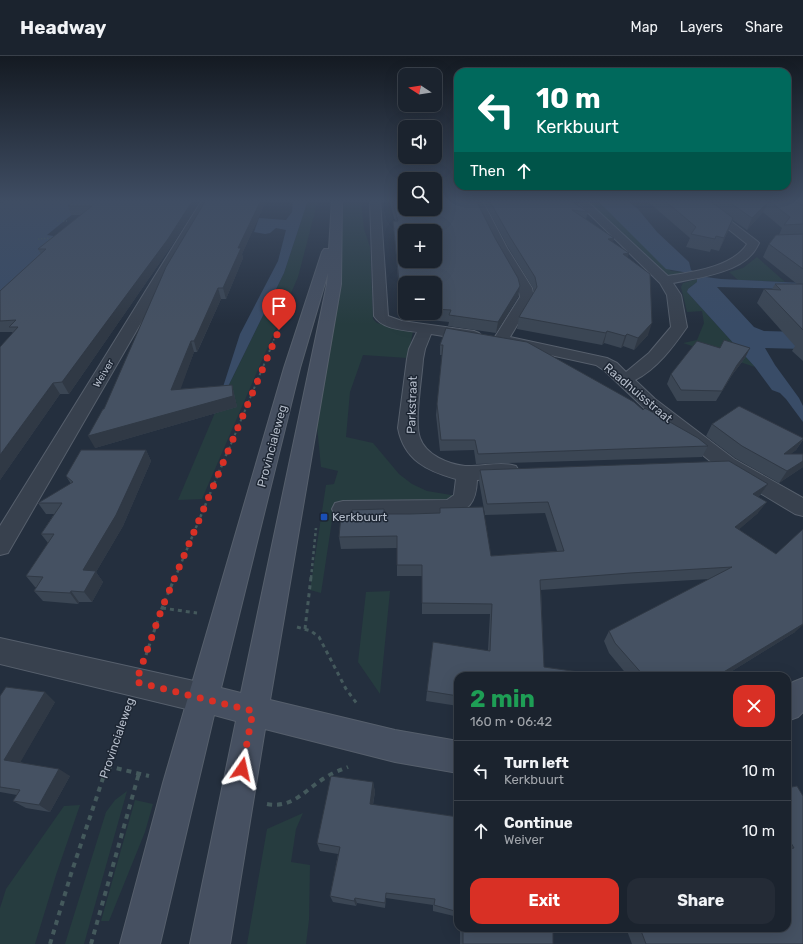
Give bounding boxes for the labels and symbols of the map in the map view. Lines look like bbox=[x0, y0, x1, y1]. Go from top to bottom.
north arrow bbox=[398, 68, 442, 112]
pin bbox=[262, 289, 296, 330]
street label: Weiver bbox=[91, 357, 117, 390]
street label: Raadhuisstraat bbox=[601, 360, 675, 426]
street label: Parkstraat bbox=[404, 375, 420, 434]
street label: Provincialeweg bbox=[254, 403, 290, 489]
place label: Kerkbuurt bbox=[332, 510, 387, 524]
marker: Kerkbuurt bbox=[319, 512, 329, 522]
street label: Provincialeweg bbox=[97, 696, 137, 780]
position arrow bbox=[221, 748, 263, 790]

